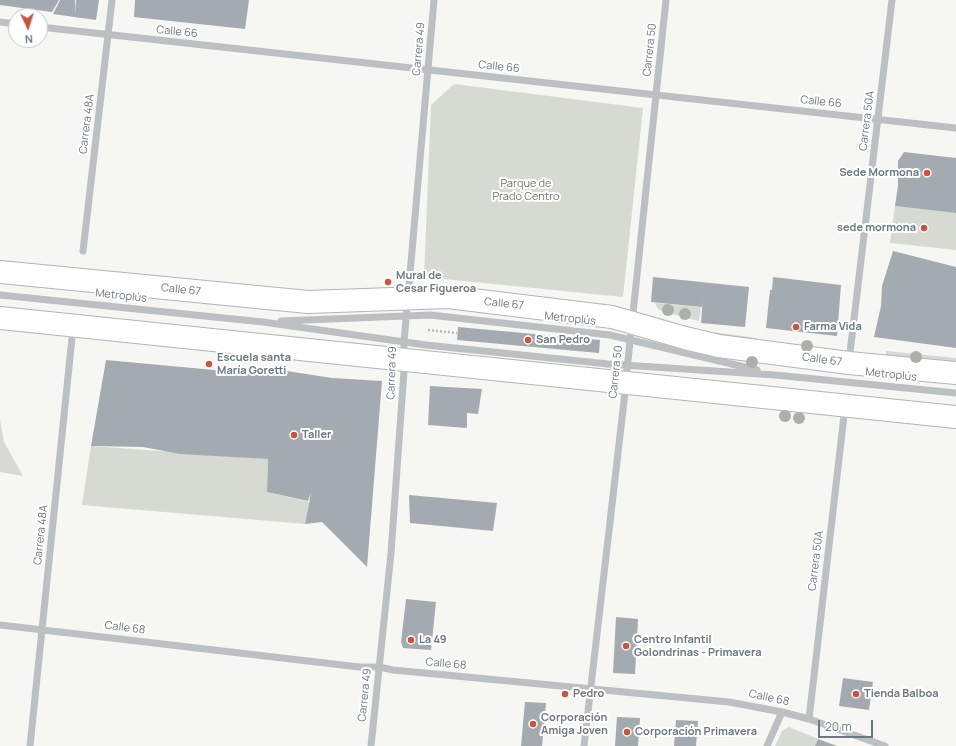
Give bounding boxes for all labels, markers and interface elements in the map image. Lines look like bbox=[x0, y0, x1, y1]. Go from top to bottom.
north arrow bbox=[8, 8, 48, 48]
street label: Carrera 49 bbox=[410, 22, 428, 76]
street label: Calle 66 bbox=[156, 23, 198, 41]
street label: Carrera 50 bbox=[641, 23, 659, 77]
text: N bbox=[24, 32, 33, 47]
street label: Calle 66 bbox=[478, 58, 520, 76]
street label: Carrera 50A bbox=[857, 90, 877, 152]
street label: Carrera 48A bbox=[77, 93, 97, 155]
street label: Calle 66 bbox=[800, 93, 842, 111]
place label: Sede Mormona bbox=[839, 166, 919, 180]
marker: Sede Mormona bbox=[922, 168, 932, 178]
park label: Parque de Prado Centro bbox=[492, 177, 560, 203]
place label: sede mormona bbox=[837, 221, 916, 235]
marker: sede mormona bbox=[919, 223, 929, 233]
place label: Mural de Cesar Figueroa bbox=[396, 269, 476, 295]
marker: Mural de Cesar Figueroa bbox=[383, 277, 393, 287]
street label: Calle 67 bbox=[160, 281, 202, 299]
street label: Metroplús bbox=[95, 287, 147, 305]
street label: Calle 67 bbox=[483, 295, 525, 313]
street label: Metroplús bbox=[544, 310, 596, 328]
place label: Farma Vida bbox=[804, 320, 862, 334]
marker: Farma Vida bbox=[791, 322, 801, 332]
place label: San Pedro bbox=[536, 333, 590, 347]
marker: San Pedro bbox=[523, 335, 533, 345]
street label: Carrera 50 bbox=[607, 345, 625, 399]
street label: Carrera 49 bbox=[384, 346, 400, 400]
place label: Escuela santa María Goretti bbox=[217, 351, 291, 377]
street label: Calle 67 bbox=[801, 351, 843, 369]
marker: Escuela santa María Goretti bbox=[204, 359, 214, 369]
street label: Metroplús bbox=[865, 366, 917, 384]
place label: Taller bbox=[302, 428, 331, 442]
marker: Taller bbox=[289, 430, 299, 440]
street label: Carrera 48A bbox=[31, 504, 51, 566]
street label: Carrera 50A bbox=[806, 530, 826, 592]
street label: Calle 68 bbox=[104, 619, 146, 637]
place label: La 49 bbox=[419, 633, 447, 647]
place label: Centro Infantil Golondrinas - Primavera bbox=[634, 633, 762, 659]
marker: La 49 bbox=[406, 635, 416, 645]
marker: Centro Infantil Golondrinas - Primavera bbox=[621, 641, 631, 651]
street label: Calle 68 bbox=[425, 656, 467, 672]
street label: Carrera 49 bbox=[356, 668, 374, 722]
place label: Pedro bbox=[573, 687, 604, 701]
street label: Calle 68 bbox=[748, 687, 790, 709]
place label: Tienda Balboa bbox=[864, 687, 939, 701]
marker: Pedro bbox=[560, 689, 570, 699]
marker: Tienda Balboa bbox=[851, 689, 861, 699]
place label: Corporación Amiga Joven bbox=[541, 711, 608, 737]
scale bar bbox=[820, 712, 875, 738]
text: 20 m bbox=[825, 718, 852, 735]
marker: Corporación Amiga Joven bbox=[528, 719, 538, 729]
place label: Corporación Primavera bbox=[635, 725, 757, 739]
marker: Corporación Primavera bbox=[622, 727, 632, 737]

